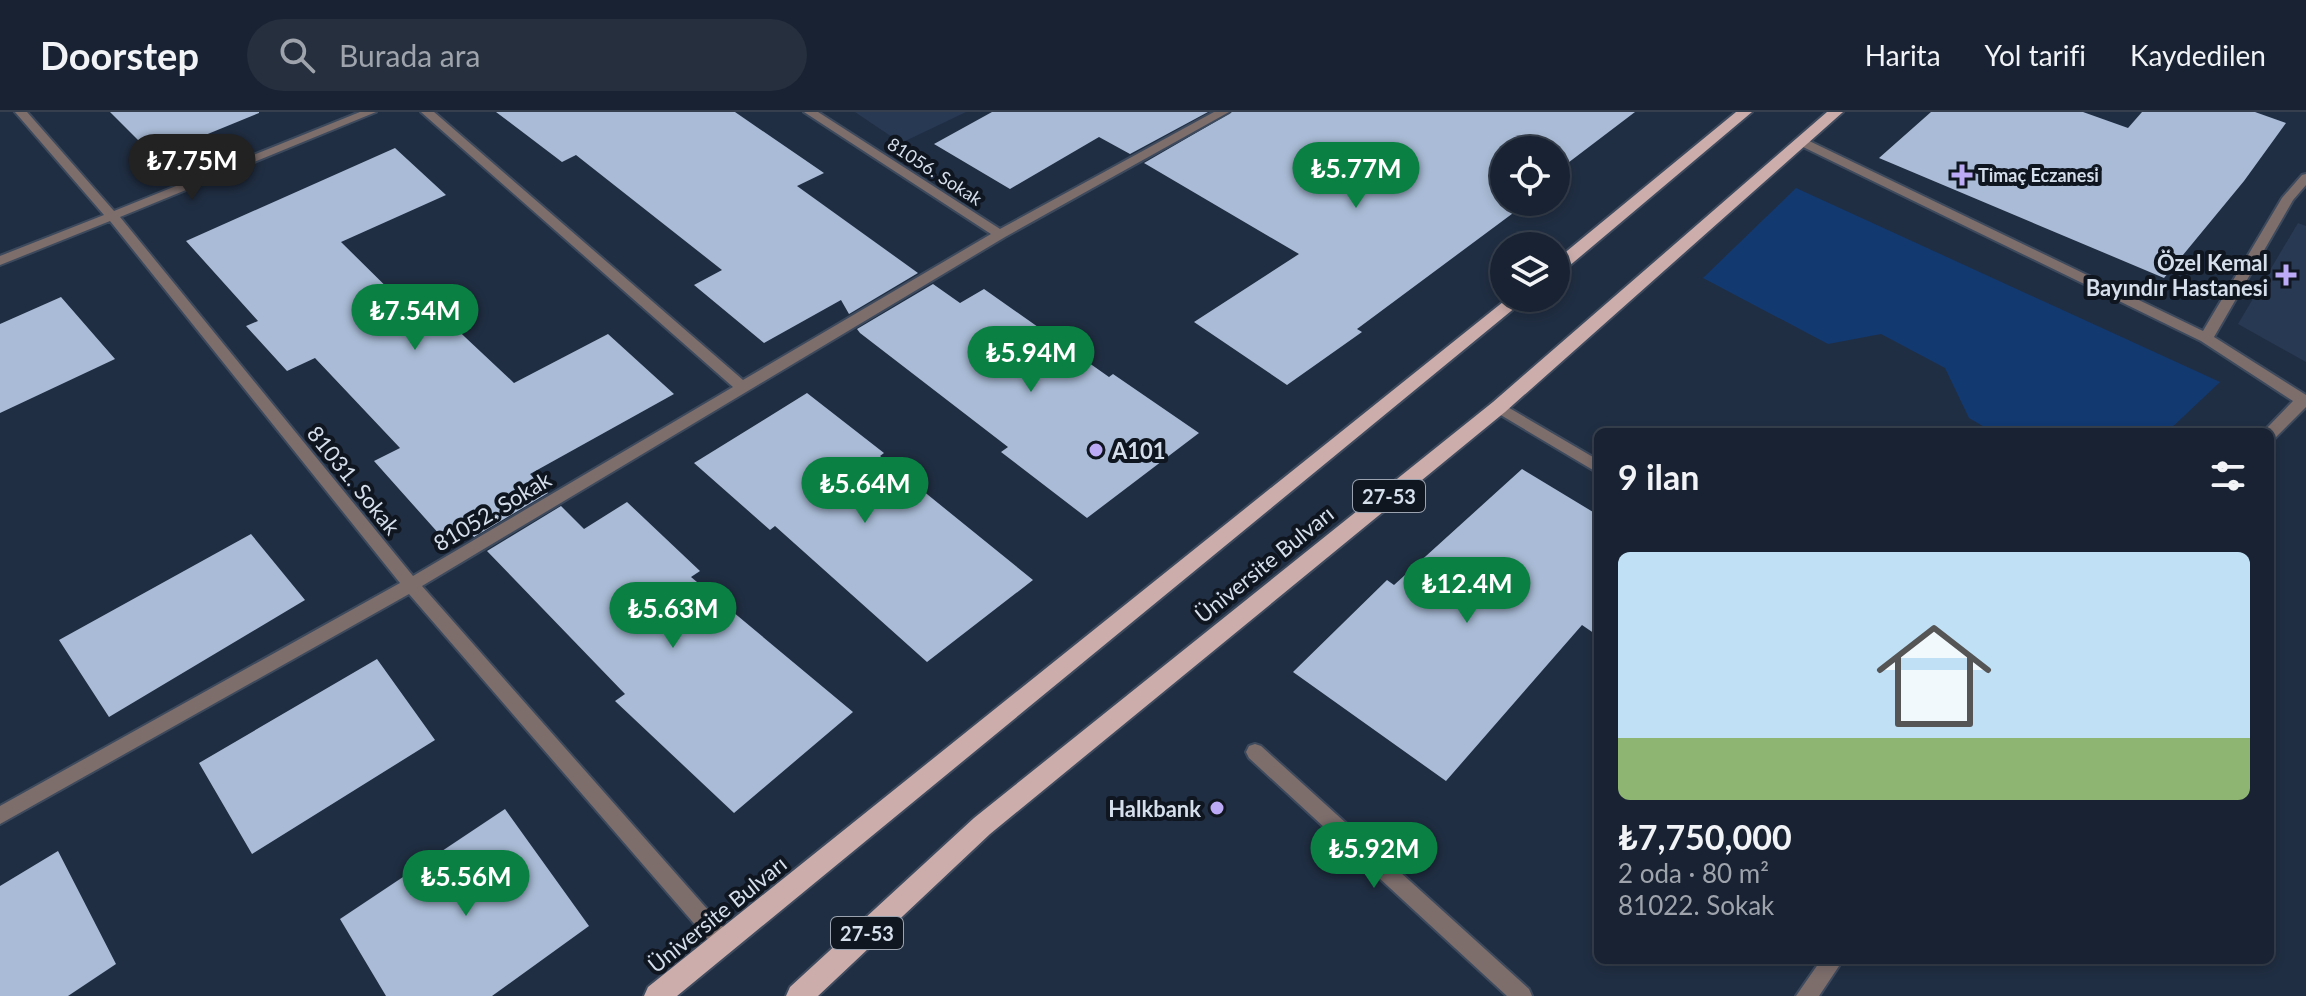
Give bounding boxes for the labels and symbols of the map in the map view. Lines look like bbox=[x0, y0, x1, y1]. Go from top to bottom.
street label: 81056. Sokak bbox=[884, 132, 987, 210]
pin: ₺7.75M bbox=[127, 134, 257, 202]
pin: ₺5.77M bbox=[1291, 142, 1421, 210]
place label: Timaç Eczanesi bbox=[1978, 164, 2099, 186]
marker: Timaç Eczanesi bbox=[1953, 166, 1971, 184]
place label: Özel Kemal Bayındır Hastanesi bbox=[2086, 249, 2268, 301]
marker: Özel Kemal Bayındır Hastanesi bbox=[2275, 264, 2297, 286]
pin: ₺7.54M bbox=[350, 284, 480, 352]
pin: ₺5.94M bbox=[966, 326, 1096, 394]
street label: 81031. Sokak bbox=[302, 420, 407, 541]
place label: A101 bbox=[1111, 437, 1166, 464]
marker: A101 bbox=[1087, 441, 1105, 459]
pin: ₺5.64M bbox=[800, 457, 930, 525]
street label: 81052. Sokak bbox=[428, 465, 556, 557]
road number: 27-53 bbox=[1353, 480, 1425, 512]
street label: Üniversite Bulvarı bbox=[1189, 500, 1339, 628]
pin: ₺12.4M bbox=[1402, 557, 1532, 625]
pin: ₺5.63M bbox=[608, 582, 738, 650]
place label: Halkbank bbox=[1108, 795, 1201, 822]
marker: Halkbank bbox=[1208, 799, 1226, 817]
pin: ₺5.92M bbox=[1309, 822, 1439, 890]
pin: ₺5.56M bbox=[401, 850, 531, 918]
street label: Üniversite Bulvarı bbox=[642, 850, 792, 978]
road number: 27-53 bbox=[831, 917, 903, 949]

